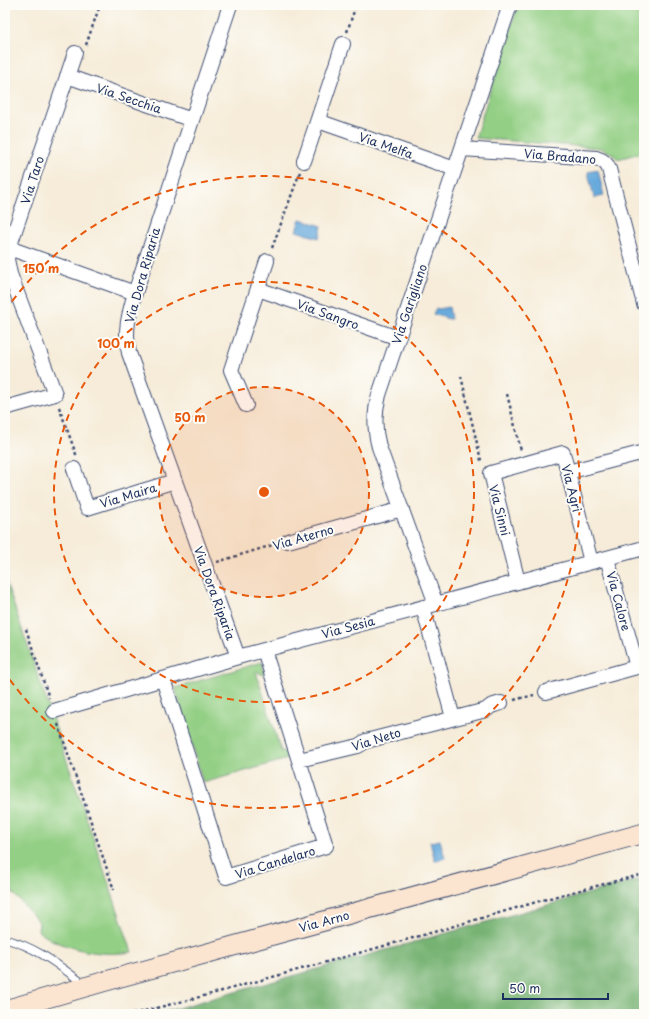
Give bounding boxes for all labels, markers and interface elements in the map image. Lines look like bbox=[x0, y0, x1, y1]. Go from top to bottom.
street label: Via Secchia bbox=[94, 78, 165, 118]
street label: Via Melfa bbox=[356, 127, 416, 163]
street label: Via Bradano bbox=[523, 144, 597, 168]
street label: Via Taro bbox=[16, 153, 48, 206]
street label: Via Dora Riparia bbox=[120, 225, 164, 325]
text: 150 m bbox=[23, 259, 59, 277]
street label: Via Garigliano bbox=[387, 261, 431, 347]
street label: Via Sangro bbox=[294, 294, 362, 334]
text: 100 m bbox=[97, 334, 135, 352]
text: 50 m bbox=[174, 408, 206, 426]
street label: Via Agri bbox=[557, 462, 587, 514]
street label: Via Maira bbox=[97, 478, 159, 512]
street label: Via Sinni bbox=[485, 483, 515, 537]
centre of rings bbox=[257, 485, 271, 499]
street label: Via Aterno bbox=[270, 520, 336, 554]
street label: Via Dora Riparia bbox=[190, 544, 240, 643]
street label: Via Calore bbox=[602, 569, 636, 633]
street label: Via Sesia bbox=[319, 611, 377, 643]
street label: Via Neto bbox=[349, 723, 403, 755]
street label: Via Candelaro bbox=[233, 841, 318, 883]
street label: Via Arno bbox=[297, 906, 352, 936]
scale bar bbox=[503, 975, 608, 1001]
text: 50 m bbox=[509, 979, 540, 997]

